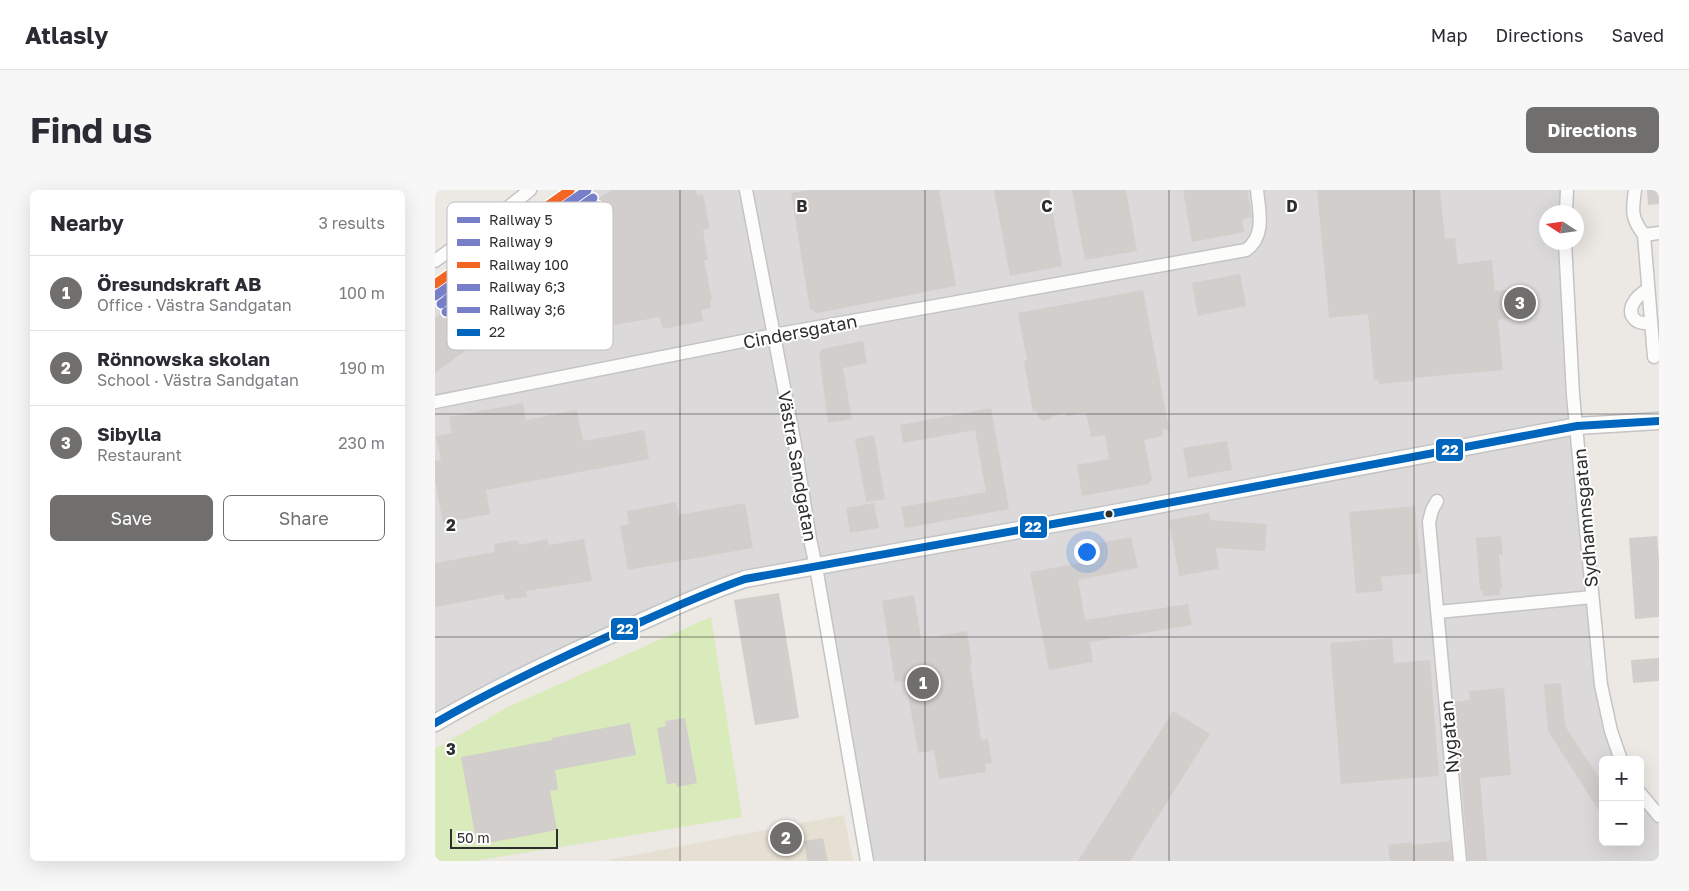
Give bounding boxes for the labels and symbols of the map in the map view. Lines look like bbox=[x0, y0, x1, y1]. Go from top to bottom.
text: B bbox=[796, 196, 808, 216]
text: C bbox=[1041, 196, 1053, 216]
text: D bbox=[1286, 196, 1298, 216]
legend bbox=[447, 202, 613, 350]
north arrow bbox=[1539, 205, 1584, 250]
text: Railway 5 bbox=[489, 211, 553, 228]
text: Railway 9 bbox=[489, 233, 553, 250]
text: Railway 100 bbox=[489, 256, 569, 273]
text: Railway 6;3 bbox=[489, 278, 565, 295]
pin: 3 bbox=[1504, 284, 1536, 322]
text: Railway 3;6 bbox=[489, 301, 565, 318]
street label: Cindersgatan bbox=[741, 309, 859, 353]
text: 22 bbox=[489, 323, 505, 340]
street label: Västra Sandgatan bbox=[774, 389, 822, 543]
line badge: 22 bbox=[1435, 438, 1464, 462]
text: 22 bbox=[1441, 441, 1459, 458]
street label: Sydhamnsgatan bbox=[1568, 448, 1602, 588]
unlabelled marker bbox=[1104, 509, 1114, 519]
text: 2 bbox=[446, 515, 456, 535]
line badge: 22 bbox=[1019, 515, 1048, 539]
text: 22 bbox=[1024, 518, 1042, 535]
your location bbox=[1074, 539, 1100, 565]
line badge: 22 bbox=[610, 617, 639, 641]
text: 22 bbox=[616, 620, 634, 637]
pin: 1 bbox=[907, 664, 939, 702]
street label: Nygatan bbox=[1435, 700, 1463, 774]
text: 3 bbox=[446, 739, 456, 759]
pin: 2 bbox=[770, 819, 802, 857]
scale bar bbox=[450, 826, 557, 849]

